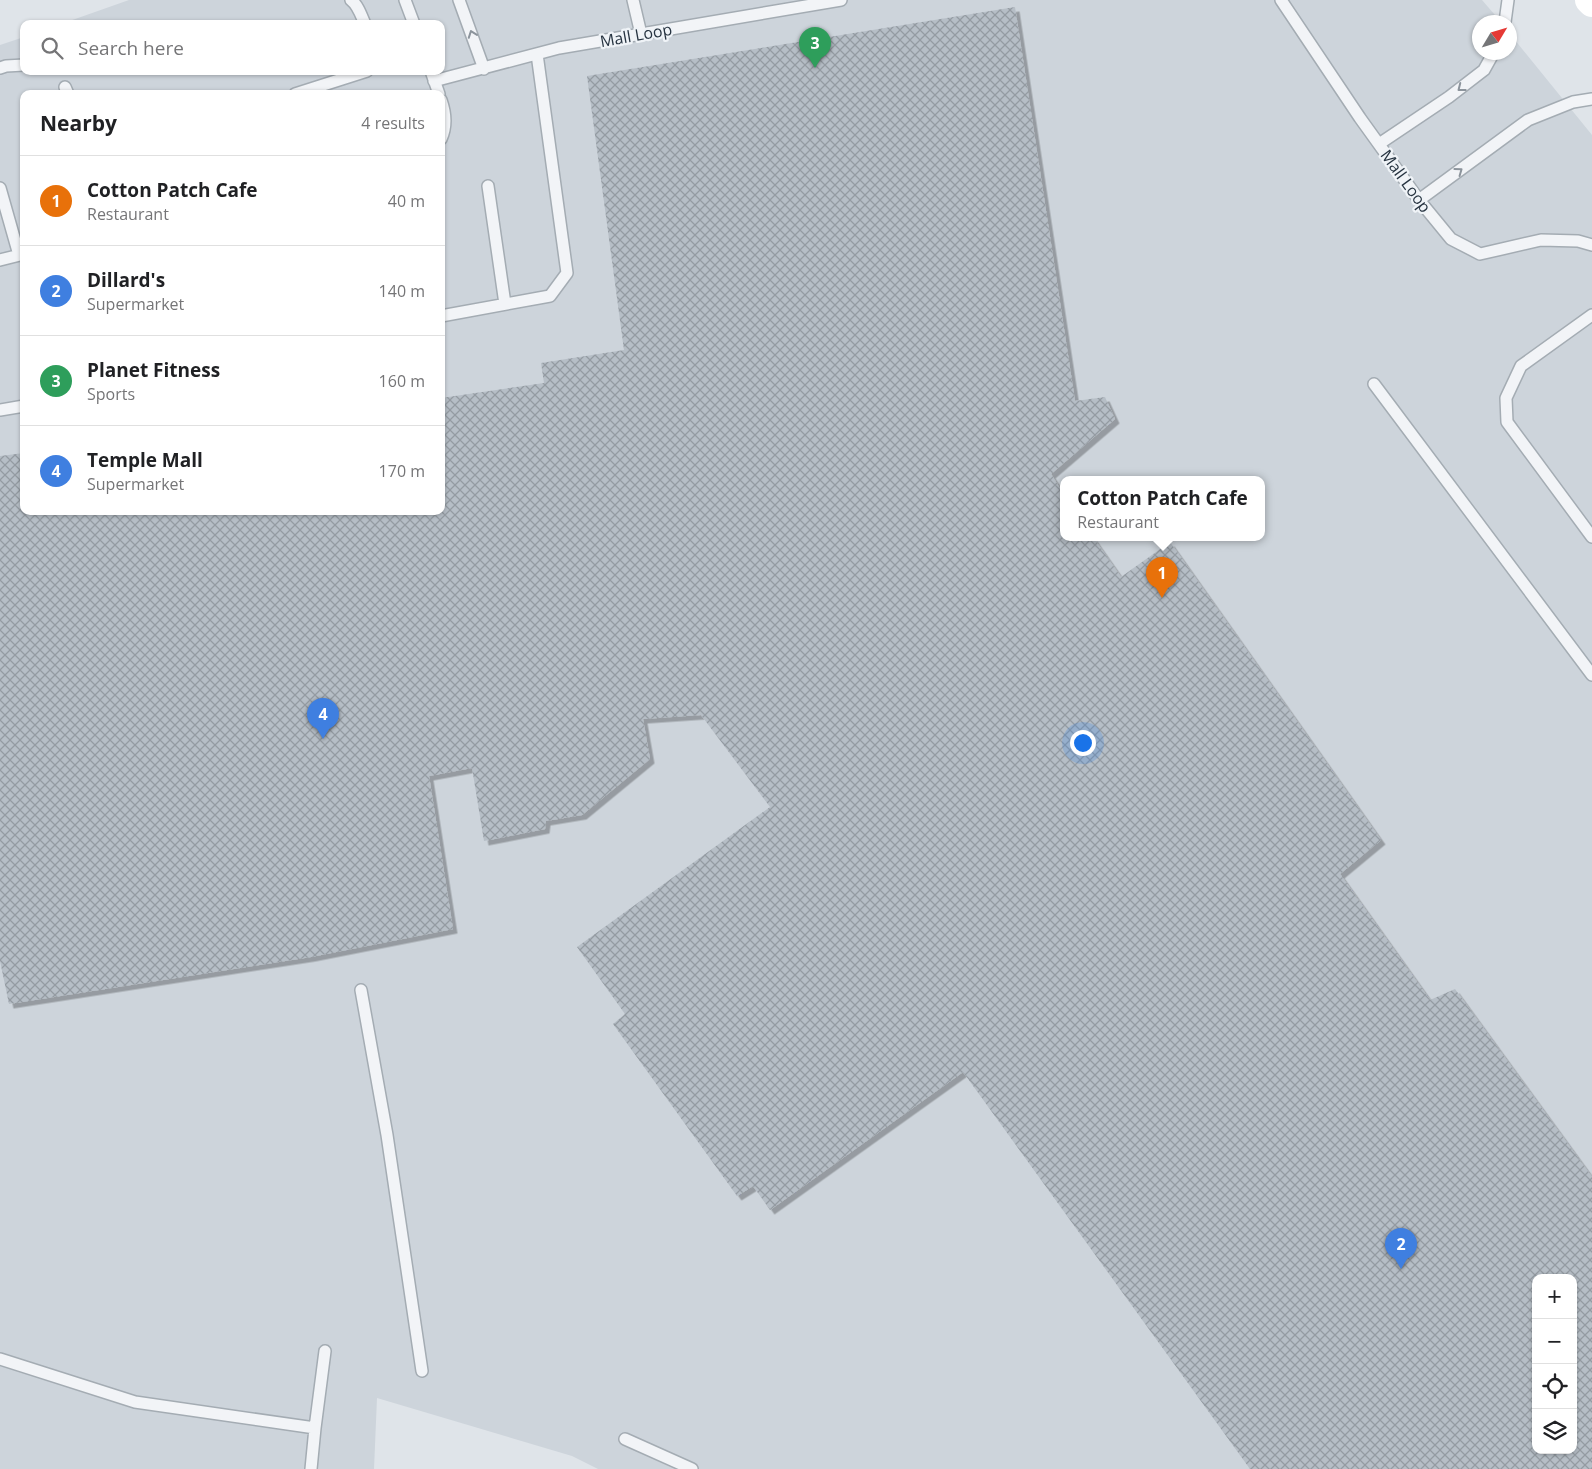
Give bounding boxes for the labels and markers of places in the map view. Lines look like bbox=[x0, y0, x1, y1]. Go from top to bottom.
pin: 3 bbox=[799, 27, 831, 68]
pin: 1 bbox=[1146, 557, 1178, 598]
pin: 4 bbox=[307, 698, 339, 739]
pin: 2 bbox=[1385, 1228, 1417, 1269]

